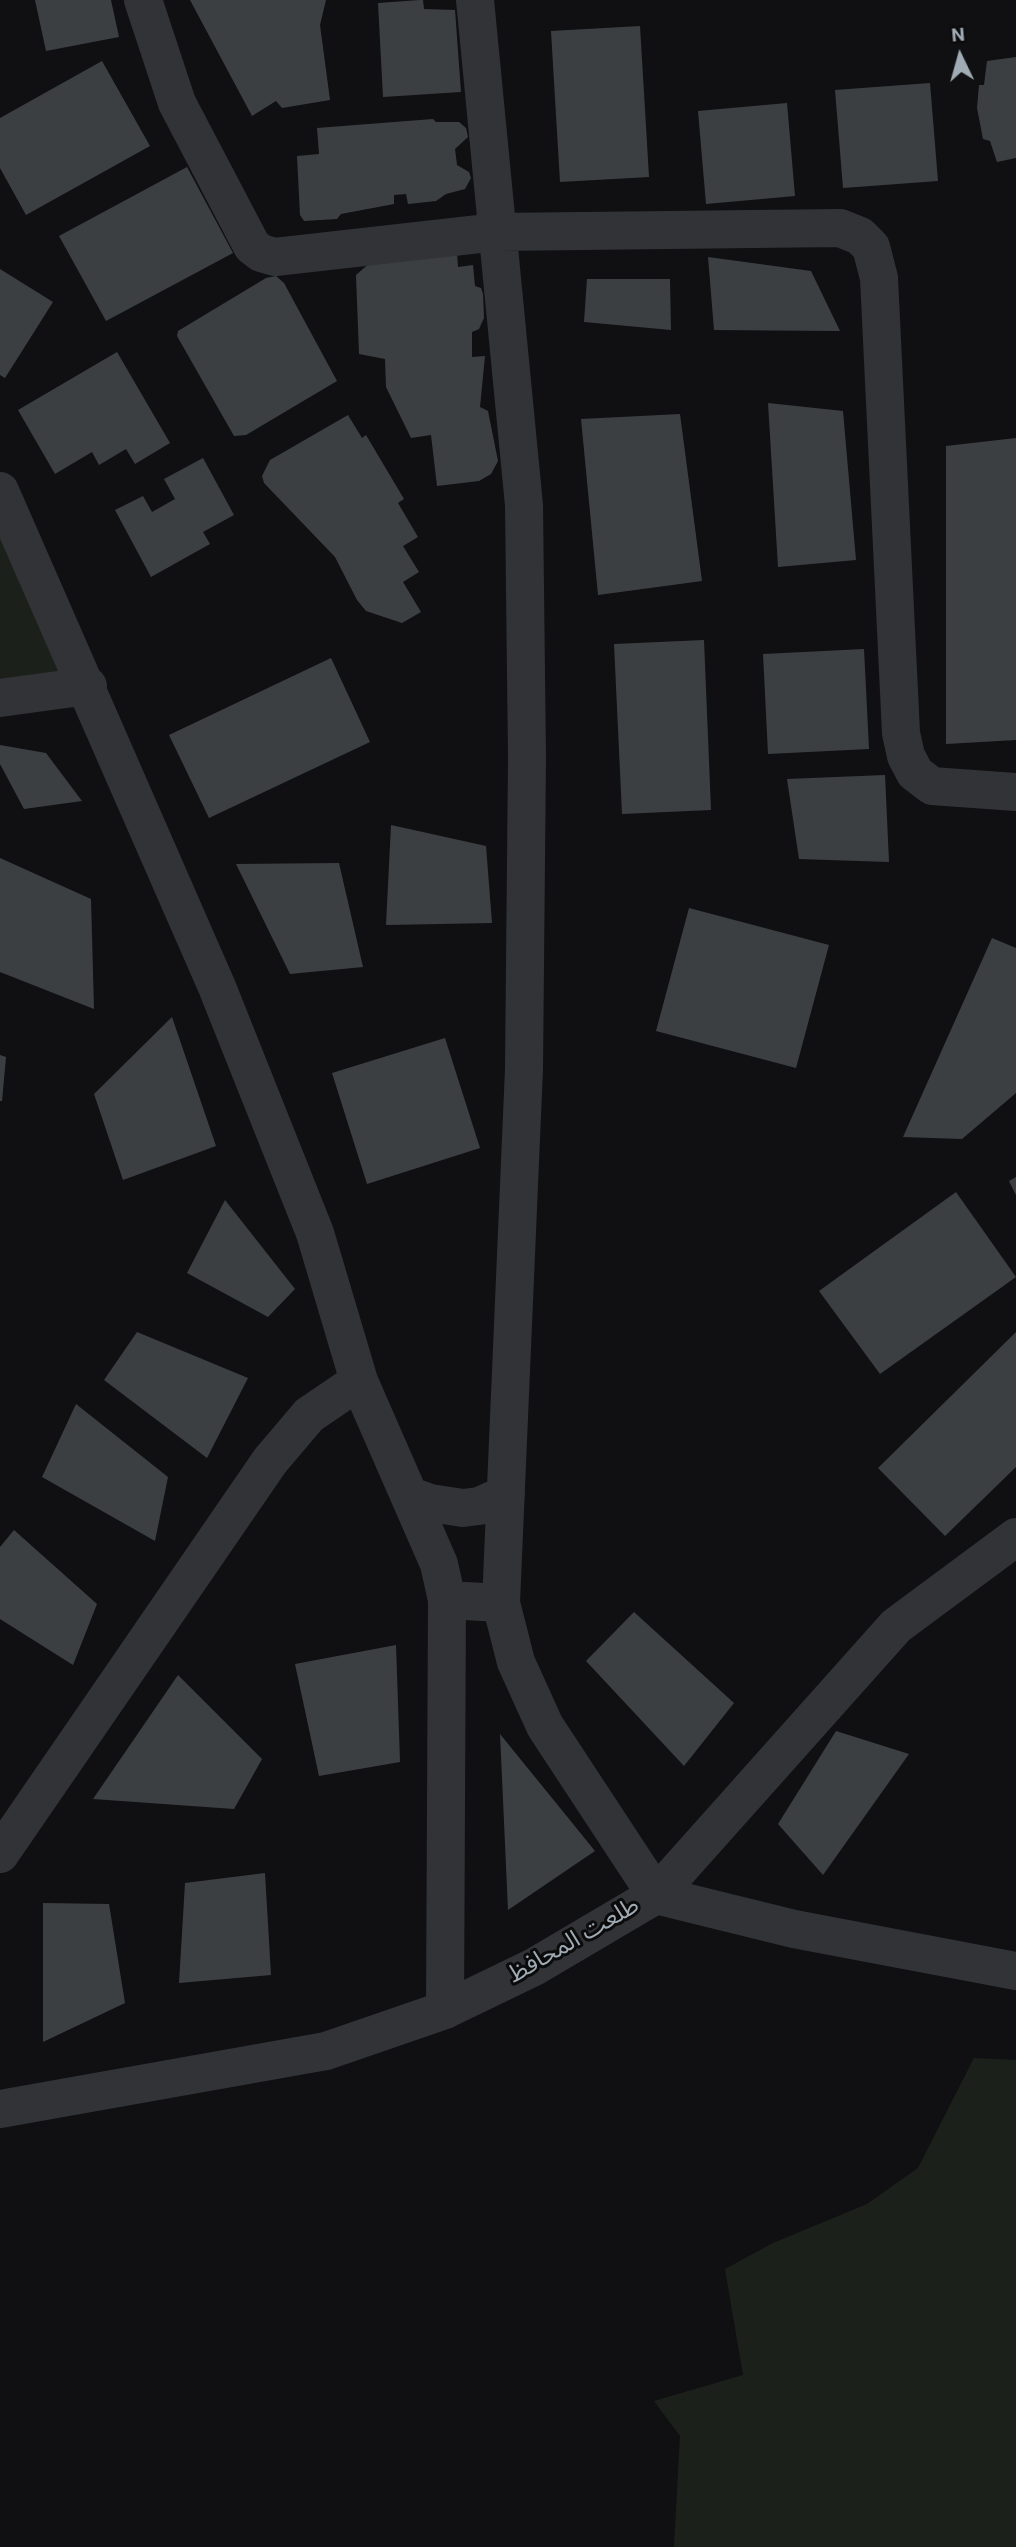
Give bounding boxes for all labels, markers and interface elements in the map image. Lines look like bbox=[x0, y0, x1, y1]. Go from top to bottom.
north arrow bbox=[925, 21, 995, 91]
text: N bbox=[950, 23, 966, 47]
street label: طلعت المحافظ bbox=[503, 1892, 645, 1990]

